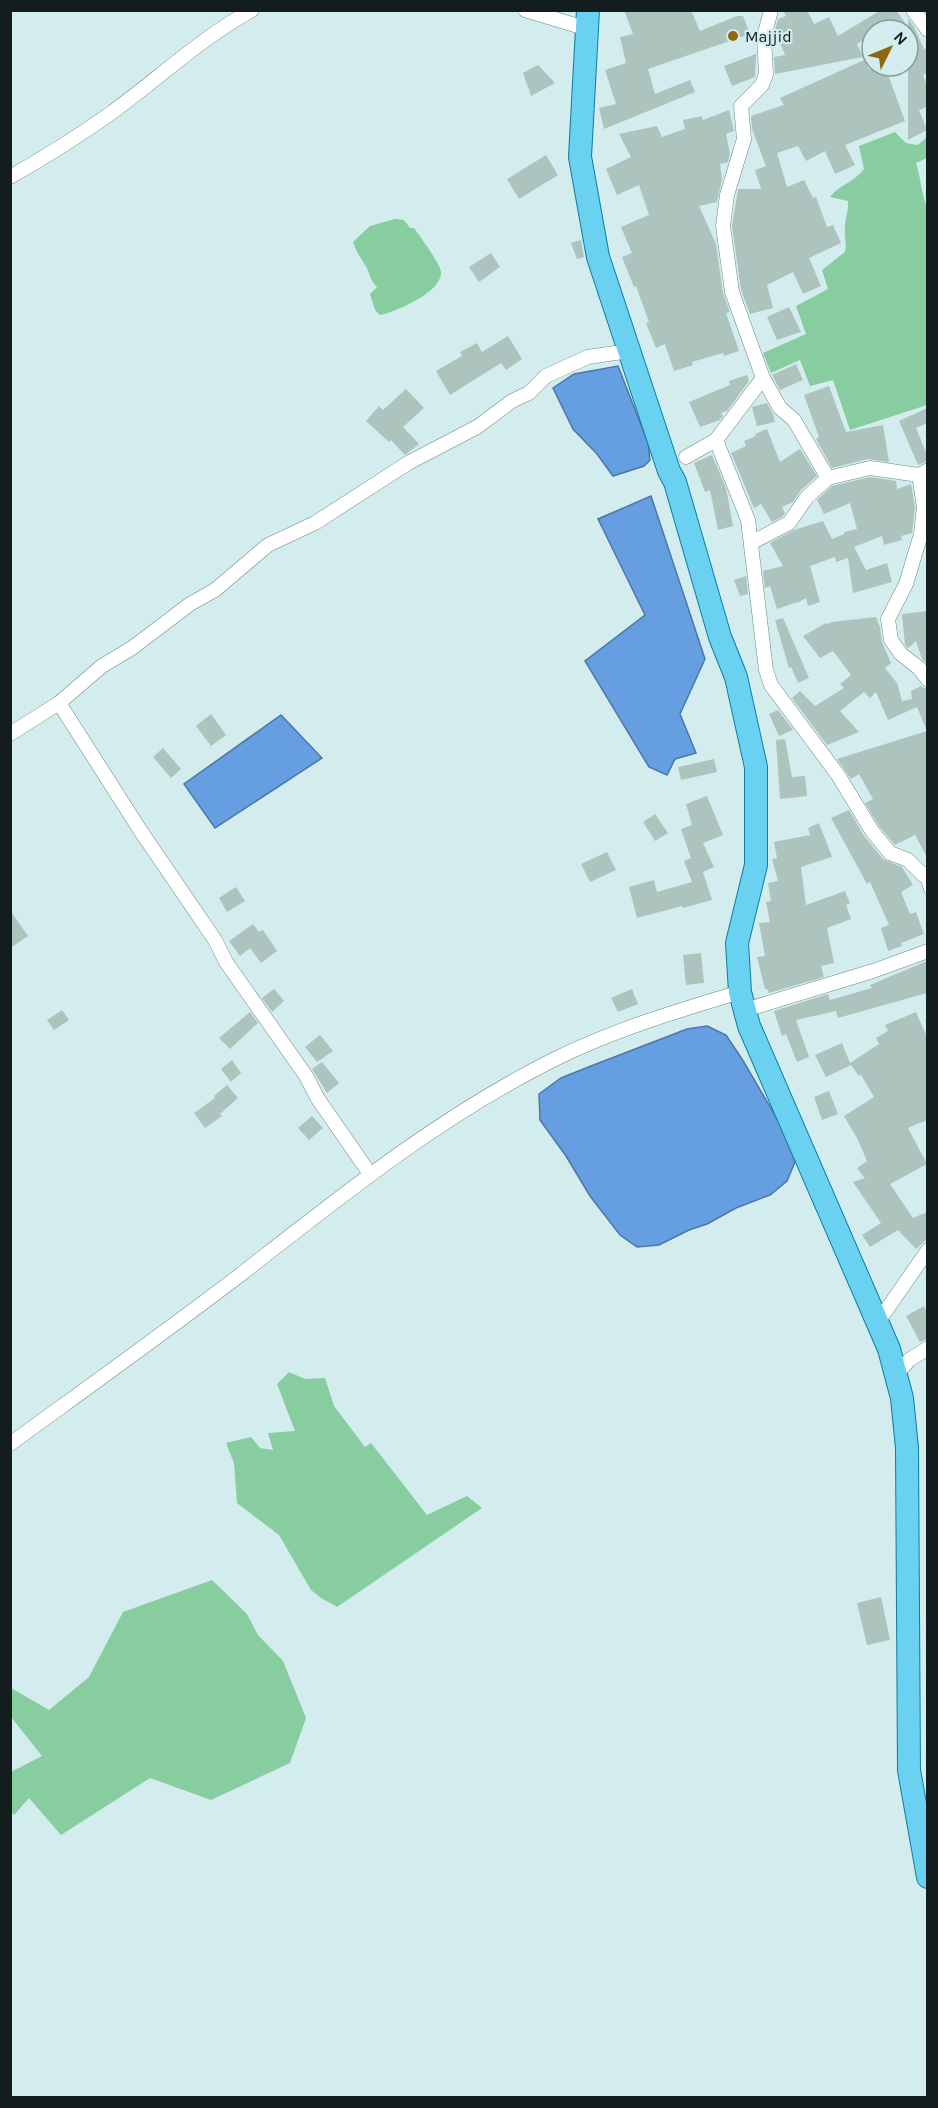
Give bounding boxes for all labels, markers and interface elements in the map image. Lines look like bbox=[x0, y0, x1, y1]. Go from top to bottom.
north arrow bbox=[860, 18, 920, 78]
place label: Majjid bbox=[745, 27, 792, 46]
text: N bbox=[890, 27, 911, 49]
marker: Majjid bbox=[726, 29, 740, 43]

